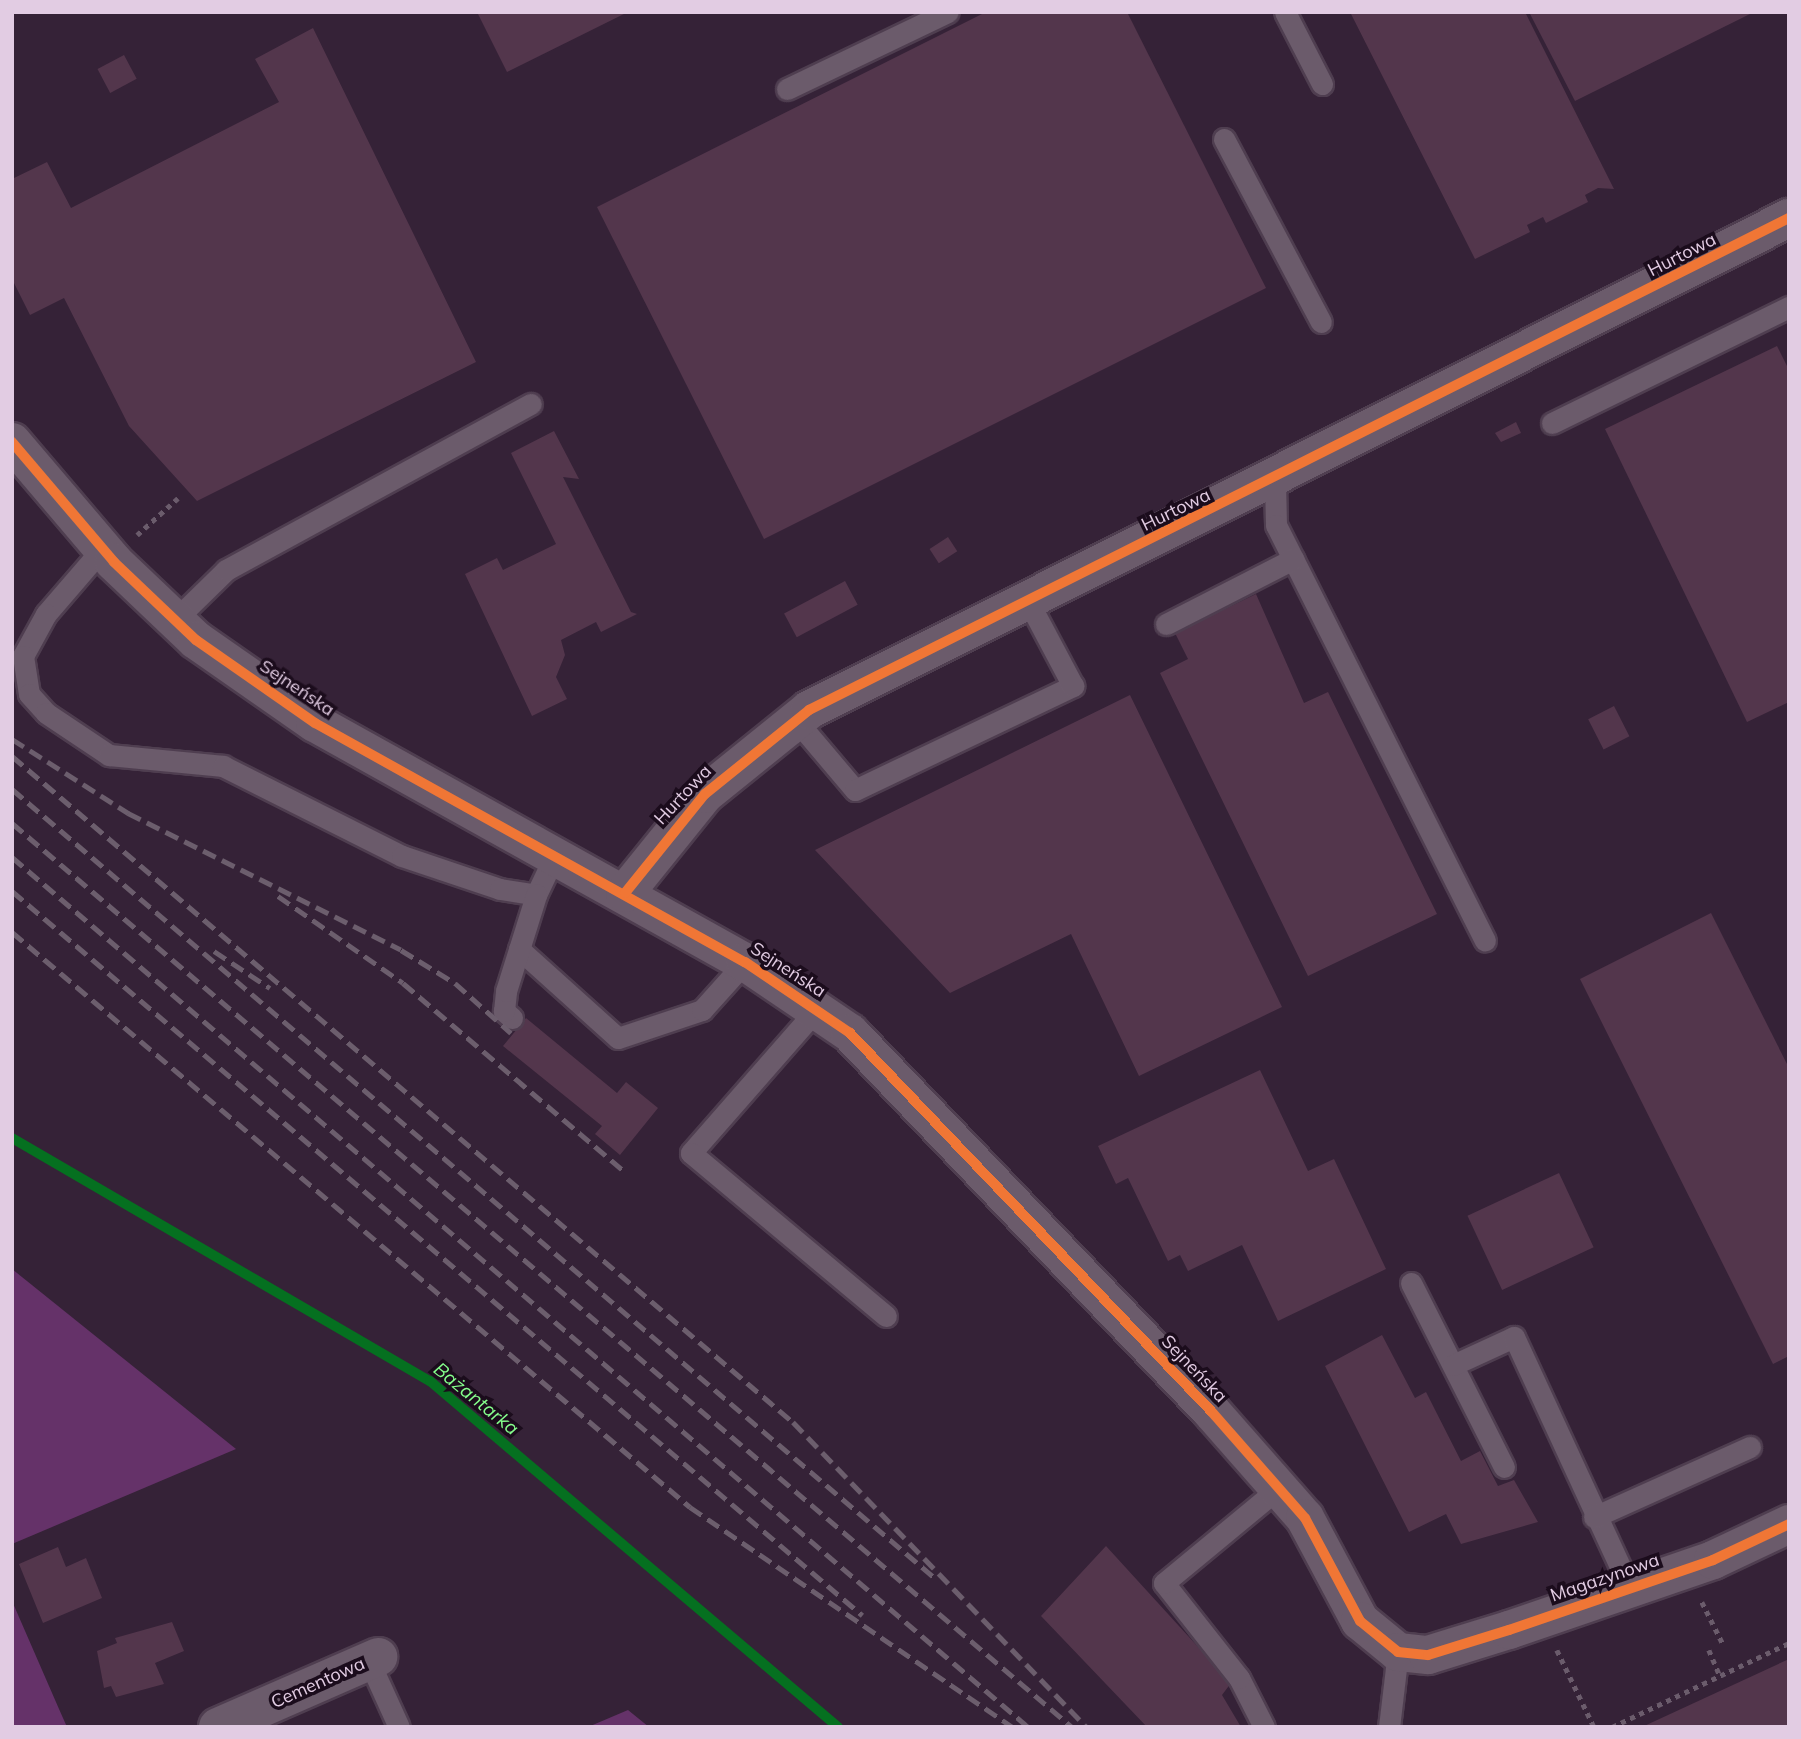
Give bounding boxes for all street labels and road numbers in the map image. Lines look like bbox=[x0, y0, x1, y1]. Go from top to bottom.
street label: Hurtowa bbox=[1644, 229, 1720, 281]
street label: Hurtowa bbox=[1138, 484, 1214, 536]
street label: Sejneńska bbox=[256, 655, 338, 721]
street label: Hurtowa bbox=[650, 761, 716, 829]
street label: Sejneńska bbox=[746, 938, 830, 1002]
street label: Sejneńska bbox=[1157, 1331, 1231, 1407]
street label: Magazynowa bbox=[1548, 1549, 1662, 1607]
street label: Cementowa bbox=[268, 1653, 368, 1713]

